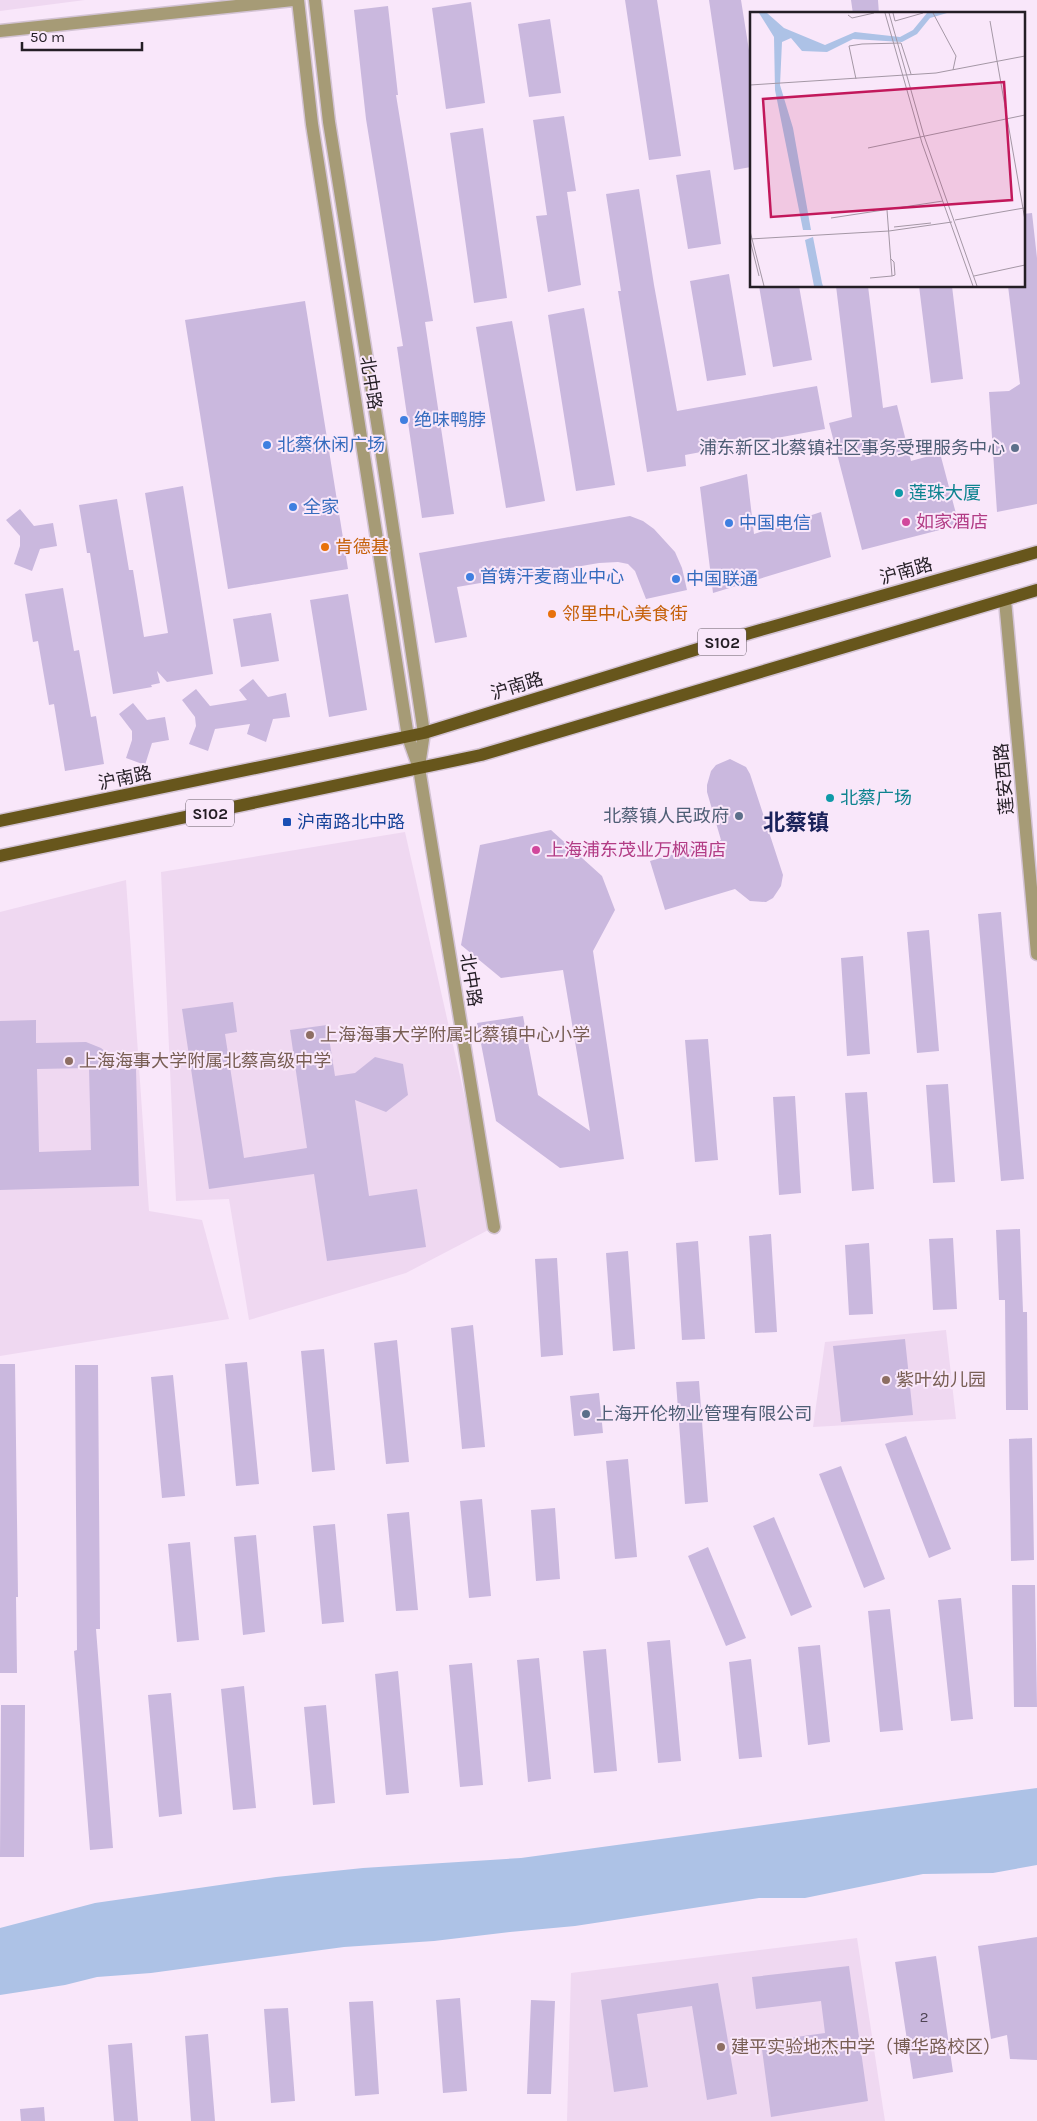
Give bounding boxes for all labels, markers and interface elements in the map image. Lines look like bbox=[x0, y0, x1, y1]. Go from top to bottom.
inset map bbox=[750, 12, 1024, 288]
scale bar bbox=[22, 20, 142, 52]
text: 50 m bbox=[30, 28, 65, 46]
street label: 北中路 bbox=[356, 355, 386, 411]
place label: 绝味鸭脖 bbox=[414, 409, 486, 431]
marker: 绝味鸭脖 bbox=[398, 414, 410, 426]
place label: 北蔡休闲广场 bbox=[277, 434, 385, 456]
place label: 浦东新区北蔡镇社区事务受理服务中心 bbox=[699, 437, 1005, 459]
marker: 北蔡休闲广场 bbox=[261, 439, 273, 451]
marker: 浦东新区北蔡镇社区事务受理服务中心 bbox=[1009, 442, 1021, 454]
place label: 莲珠大厦 bbox=[909, 482, 981, 504]
marker: 莲珠大厦 bbox=[893, 487, 905, 499]
place label: 全家 bbox=[303, 496, 339, 518]
marker: 全家 bbox=[287, 501, 299, 513]
place label: 如家酒店 bbox=[916, 511, 988, 533]
place label: 中国电信 bbox=[739, 512, 811, 534]
marker: 如家酒店 bbox=[900, 516, 912, 528]
marker: 中国电信 bbox=[723, 517, 735, 529]
place label: 肯德基 bbox=[335, 536, 389, 558]
marker: 肯德基 bbox=[319, 541, 331, 553]
street label: 沪南路 bbox=[877, 553, 935, 589]
place label: 首铸汗麦商业中心 bbox=[480, 566, 624, 588]
place label: 中国联通 bbox=[686, 568, 758, 590]
marker: 首铸汗麦商业中心 bbox=[464, 571, 476, 583]
marker: 中国联通 bbox=[670, 573, 682, 585]
place label: 邻里中心美食街 bbox=[562, 603, 688, 625]
marker: 邻里中心美食街 bbox=[546, 608, 558, 620]
road number: S102 bbox=[698, 628, 746, 656]
street label: 沪南路 bbox=[488, 668, 546, 704]
street label: 莲安西路 bbox=[990, 742, 1018, 816]
street label: 沪南路 bbox=[96, 762, 154, 794]
place label: 北蔡广场 bbox=[840, 787, 912, 809]
marker: 北蔡广场 bbox=[824, 792, 836, 804]
road number: S102 bbox=[186, 800, 234, 826]
place label: 北蔡镇人民政府 bbox=[603, 805, 729, 827]
marker: 北蔡镇人民政府 bbox=[733, 810, 745, 822]
district label: 北蔡镇 bbox=[763, 810, 829, 836]
place label: 沪南路北中路 bbox=[297, 811, 405, 833]
marker: 沪南路北中路 bbox=[281, 816, 293, 828]
place label: 上海浦东茂业万枫酒店 bbox=[546, 839, 726, 861]
marker: 上海浦东茂业万枫酒店 bbox=[530, 844, 542, 856]
street label: 北中路 bbox=[456, 952, 486, 1008]
place label: 上海海事大学附属北蔡镇中心小学 bbox=[320, 1024, 590, 1046]
marker: 上海海事大学附属北蔡镇中心小学 bbox=[304, 1029, 316, 1041]
place label: 上海海事大学附属北蔡高级中学 bbox=[79, 1050, 331, 1072]
marker: 上海海事大学附属北蔡高级中学 bbox=[63, 1055, 75, 1067]
place label: 紫叶幼儿园 bbox=[896, 1369, 986, 1391]
marker: 紫叶幼儿园 bbox=[880, 1374, 892, 1386]
place label: 上海开伦物业管理有限公司 bbox=[596, 1403, 812, 1425]
marker: 上海开伦物业管理有限公司 bbox=[580, 1408, 592, 1420]
house number: 2 bbox=[920, 2008, 928, 2026]
place label: 建平实验地杰中学（博华路校区） bbox=[731, 2036, 1001, 2058]
marker: 建平实验地杰中学（博华路校区） bbox=[715, 2041, 727, 2053]

